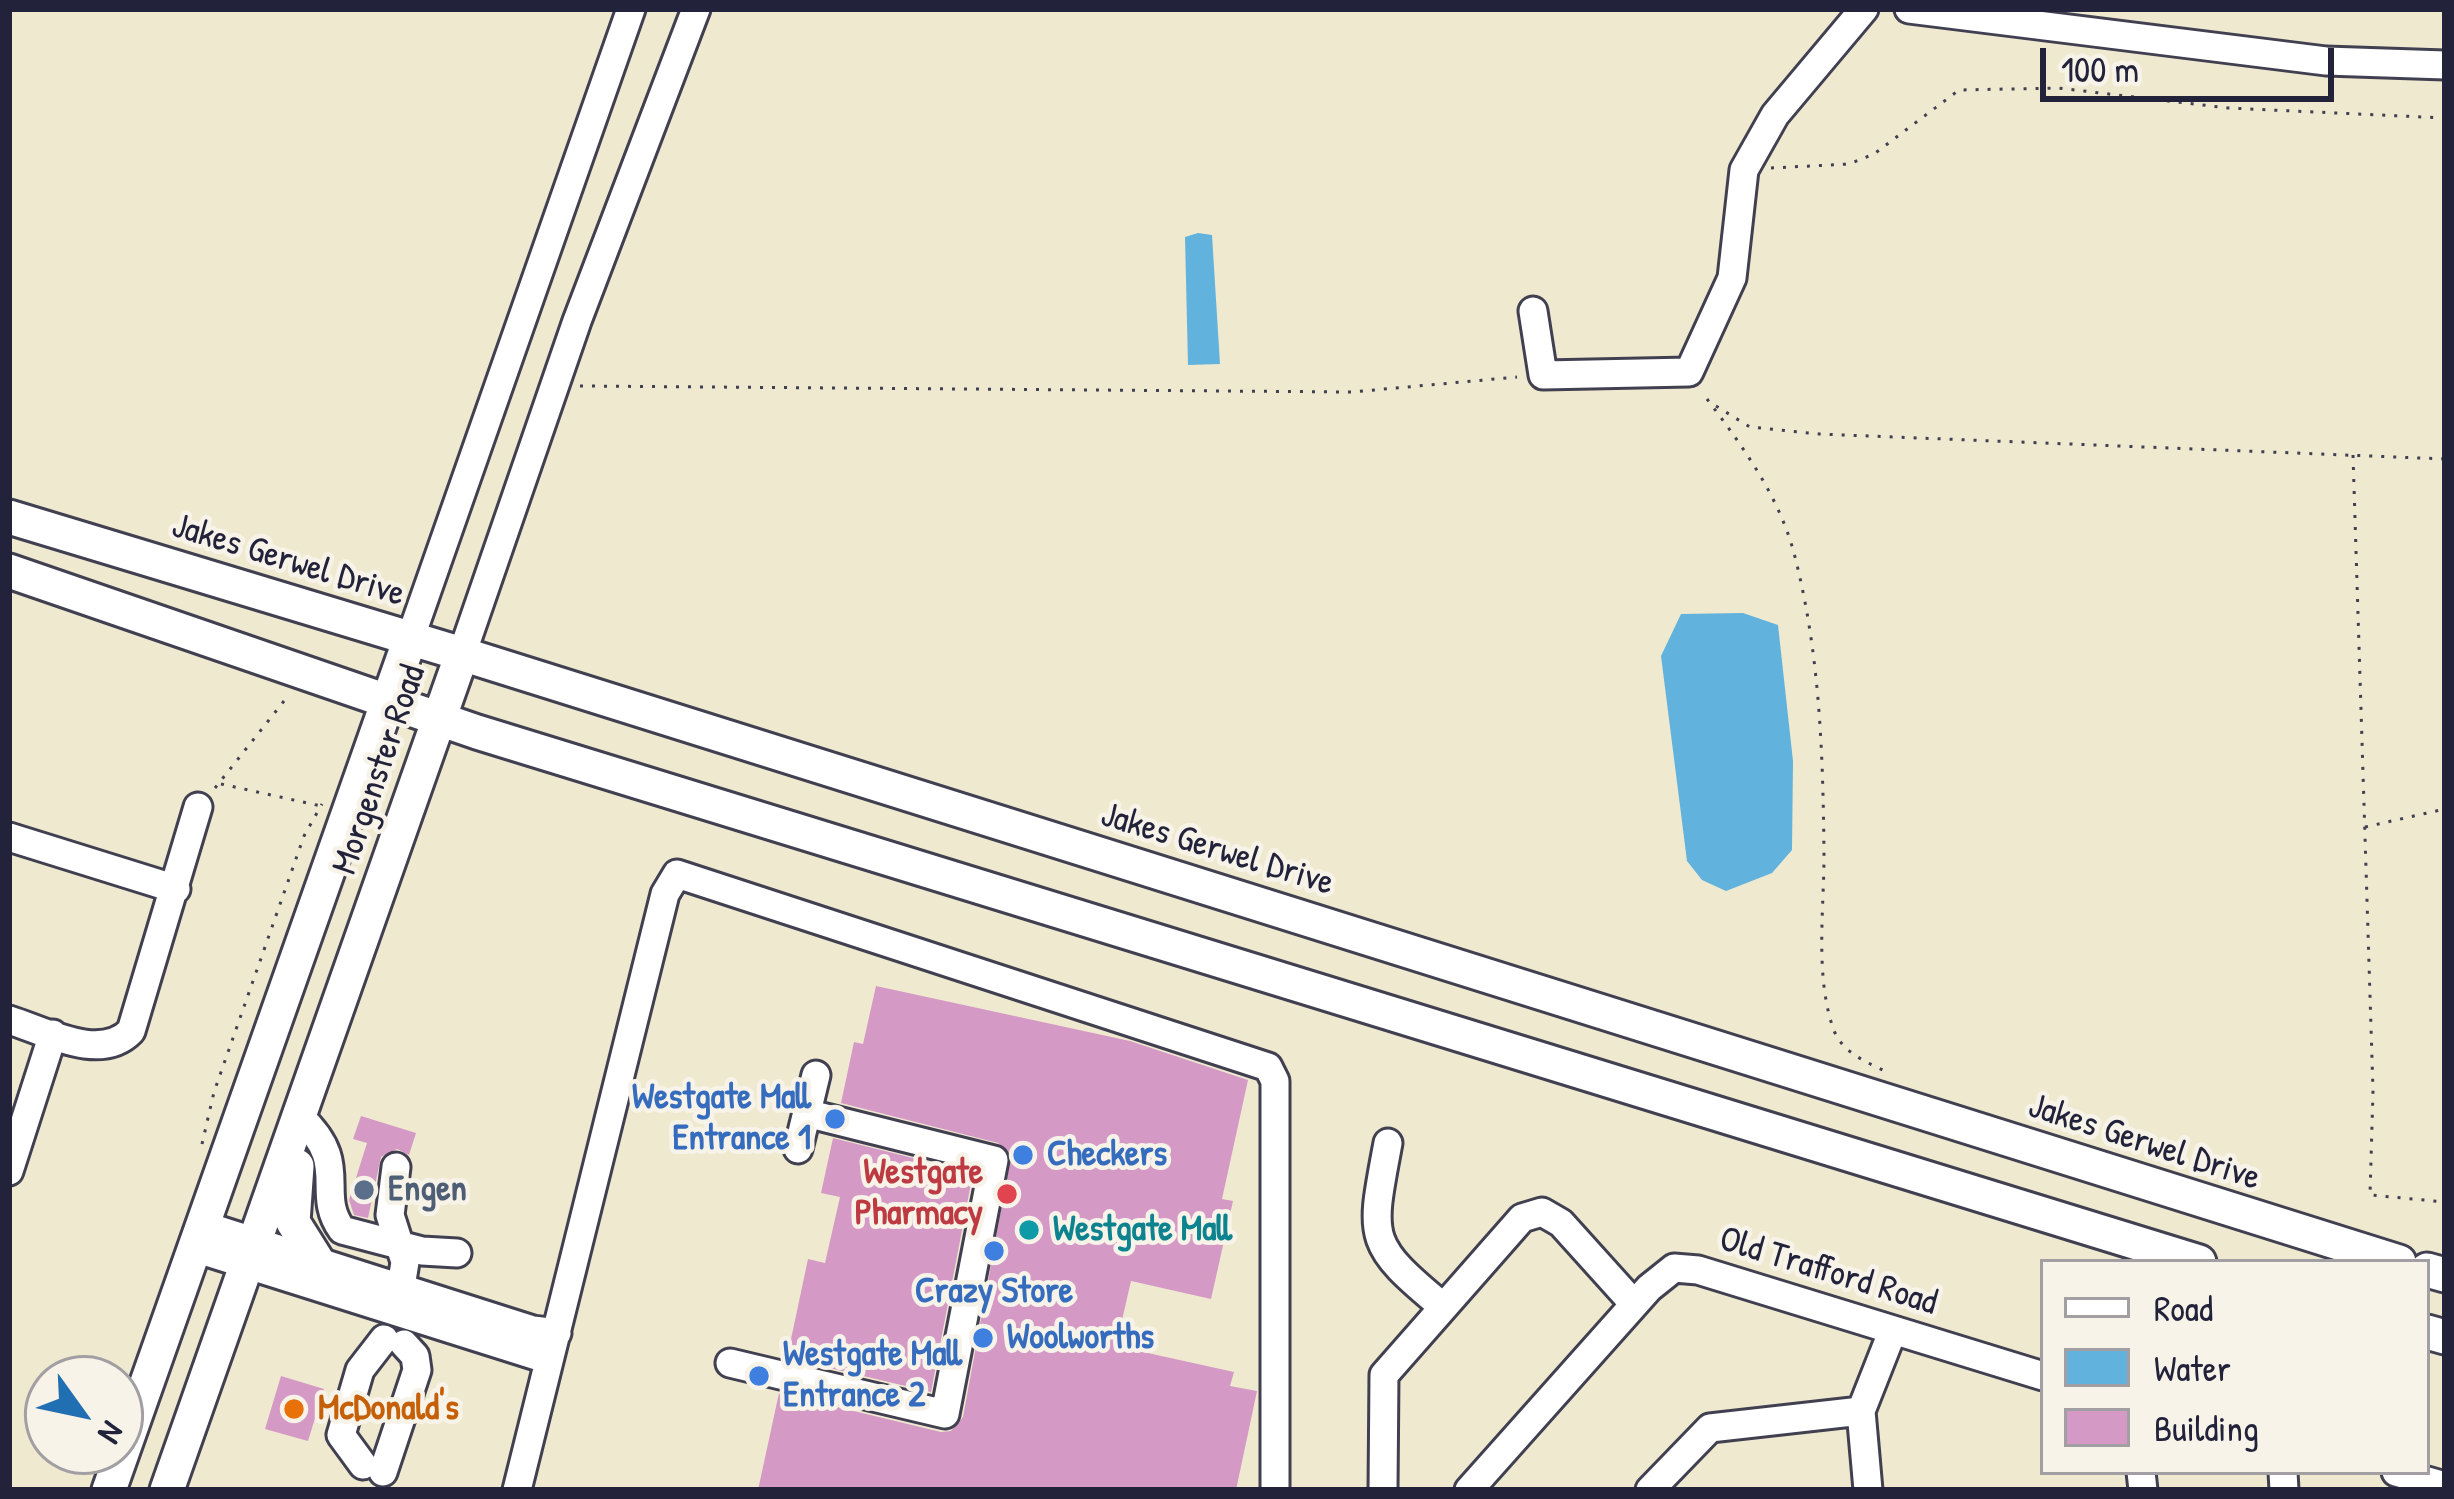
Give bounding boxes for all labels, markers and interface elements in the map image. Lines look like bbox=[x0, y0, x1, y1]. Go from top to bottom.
scale bar bbox=[2046, 24, 2340, 98]
text: 100 m bbox=[2061, 44, 2139, 93]
street label: Jakes Gerwel Drive bbox=[166, 505, 410, 617]
street label: Morgenster Road bbox=[324, 660, 436, 880]
street label: Jakes Gerwel Drive bbox=[1095, 794, 1339, 906]
place label: Westgate Mall Entrance 1 bbox=[632, 1076, 811, 1161]
street label: Jakes Gerwel Drive bbox=[2023, 1085, 2265, 1201]
marker: Westgate Mall Entrance 1 bbox=[822, 1106, 848, 1132]
place label: Checkers bbox=[1047, 1133, 1167, 1177]
marker: Checkers bbox=[1010, 1142, 1036, 1168]
place label: Westgate Pharmacy bbox=[855, 1151, 983, 1236]
place label: Engen bbox=[388, 1168, 467, 1212]
marker: Engen bbox=[351, 1177, 377, 1203]
marker: Westgate Pharmacy bbox=[994, 1181, 1020, 1207]
place label: Westgate Mall bbox=[1053, 1208, 1232, 1252]
marker: Westgate Mall bbox=[1016, 1217, 1042, 1243]
street label: Old Trafford Road bbox=[1714, 1218, 1942, 1326]
marker: Crazy Store bbox=[981, 1238, 1007, 1264]
legend bbox=[2040, 1259, 2430, 1475]
place label: Crazy Store bbox=[915, 1270, 1073, 1314]
text: Road bbox=[2154, 1283, 2213, 1332]
place label: Woolworths bbox=[1007, 1316, 1154, 1360]
marker: Woolworths bbox=[970, 1325, 996, 1351]
place label: Westgate Mall Entrance 2 bbox=[783, 1333, 962, 1418]
text: Water bbox=[2154, 1343, 2231, 1392]
north arrow bbox=[24, 1355, 144, 1475]
marker: Westgate Mall Entrance 2 bbox=[746, 1363, 772, 1389]
place label: McDonald's bbox=[318, 1387, 459, 1431]
marker: McDonald's bbox=[281, 1396, 307, 1422]
text: Building bbox=[2154, 1403, 2259, 1452]
text: N bbox=[88, 1414, 135, 1452]

